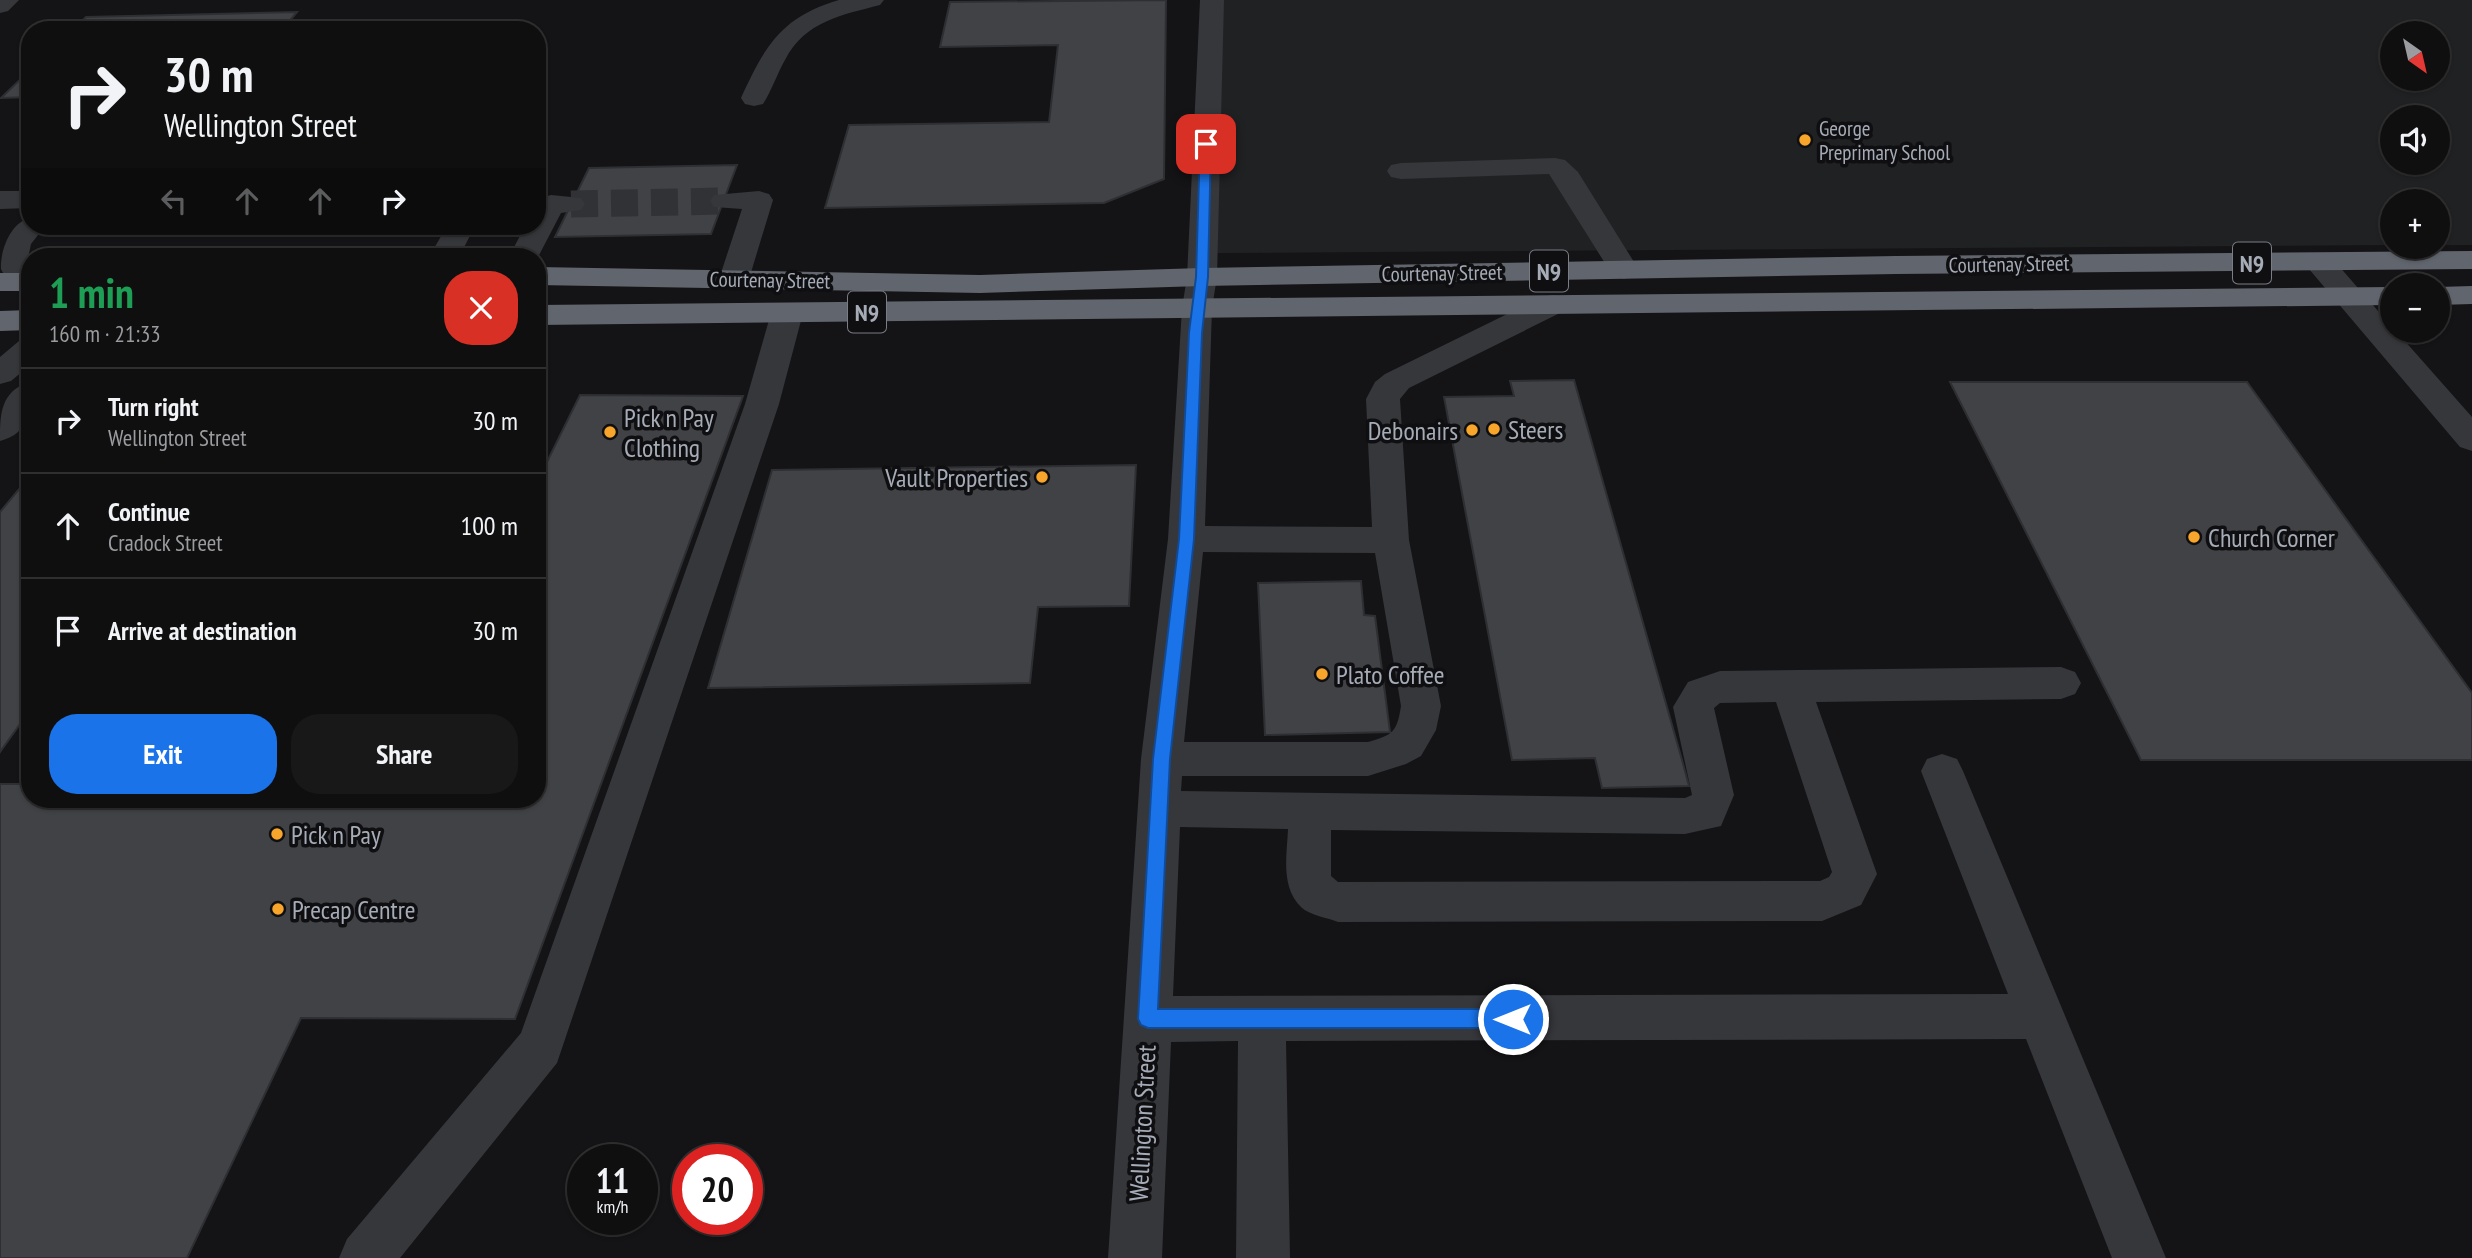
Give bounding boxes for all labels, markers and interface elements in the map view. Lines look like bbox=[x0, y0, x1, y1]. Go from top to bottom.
north arrow bbox=[2380, 21, 2450, 91]
map controls bbox=[2380, 21, 2450, 343]
text: 30 m bbox=[164, 42, 253, 106]
icon: right bbox=[49, 49, 140, 140]
text: Wellington Street bbox=[164, 104, 357, 146]
button: sound bbox=[2380, 105, 2450, 175]
pin bbox=[1176, 114, 1236, 174]
place label: George Preprimary School bbox=[1819, 115, 1950, 166]
icon: arrive bbox=[1187, 125, 1225, 163]
marker: George Preprimary School bbox=[1797, 132, 1813, 148]
icon: left bbox=[155, 182, 193, 220]
icon: ahead bbox=[228, 182, 266, 220]
icon: ahead bbox=[301, 182, 339, 220]
icon: right bbox=[374, 182, 412, 220]
button: + bbox=[2380, 189, 2450, 259]
road number: N9 bbox=[2233, 242, 2271, 284]
street label: Courtenay Street bbox=[1948, 249, 2070, 279]
road number: N9 bbox=[1530, 250, 1568, 292]
street label: Courtenay Street bbox=[1381, 258, 1503, 288]
text: 1 min bbox=[49, 265, 134, 320]
street label: Courtenay Street bbox=[709, 265, 831, 295]
button: close bbox=[444, 271, 518, 345]
button: − bbox=[2380, 273, 2450, 343]
road number: N9 bbox=[848, 292, 886, 332]
text: 160 m · 21:33 bbox=[49, 319, 161, 348]
text: Turn right bbox=[108, 390, 199, 423]
place label: Pick n Pay Clothing bbox=[624, 401, 714, 464]
icon: right bbox=[49, 402, 87, 440]
text: 30 m bbox=[472, 404, 518, 437]
place label: Steers bbox=[1508, 413, 1563, 446]
place label: Debonairs bbox=[1368, 414, 1458, 447]
marker: Steers bbox=[1486, 421, 1502, 437]
marker: Debonairs bbox=[1464, 422, 1480, 438]
text: Wellington Street bbox=[108, 423, 247, 452]
marker: Pick n Pay Clothing bbox=[602, 424, 618, 440]
place label: Vault Properties bbox=[884, 461, 1028, 494]
marker: Vault Properties bbox=[1034, 469, 1050, 485]
text: Continue bbox=[108, 495, 190, 528]
icon: ahead bbox=[49, 507, 87, 545]
text: 100 m bbox=[460, 509, 518, 542]
place label: Church Corner bbox=[2208, 521, 2335, 554]
text: Cradock Street bbox=[108, 528, 223, 557]
marker: Church Corner bbox=[2186, 529, 2202, 545]
icon: arrive bbox=[49, 612, 87, 650]
text: Arrive at destination bbox=[108, 614, 297, 647]
text: 30 m bbox=[472, 614, 518, 647]
place label: Plato Coffee bbox=[1336, 658, 1444, 691]
marker: Plato Coffee bbox=[1314, 666, 1330, 682]
button: Exit bbox=[49, 714, 277, 794]
button: Share bbox=[291, 714, 518, 794]
place label: Pick n Pay bbox=[291, 818, 381, 851]
marker: Pick n Pay bbox=[269, 826, 285, 842]
place label: Precap Centre bbox=[292, 893, 416, 926]
marker: Precap Centre bbox=[270, 901, 286, 917]
position arrow bbox=[1476, 982, 1550, 1056]
street label: Wellington Street bbox=[1121, 1044, 1163, 1202]
speed limit sign: 20 bbox=[672, 1144, 763, 1235]
text: 11 bbox=[596, 1157, 629, 1203]
text: km/h bbox=[597, 1195, 628, 1218]

